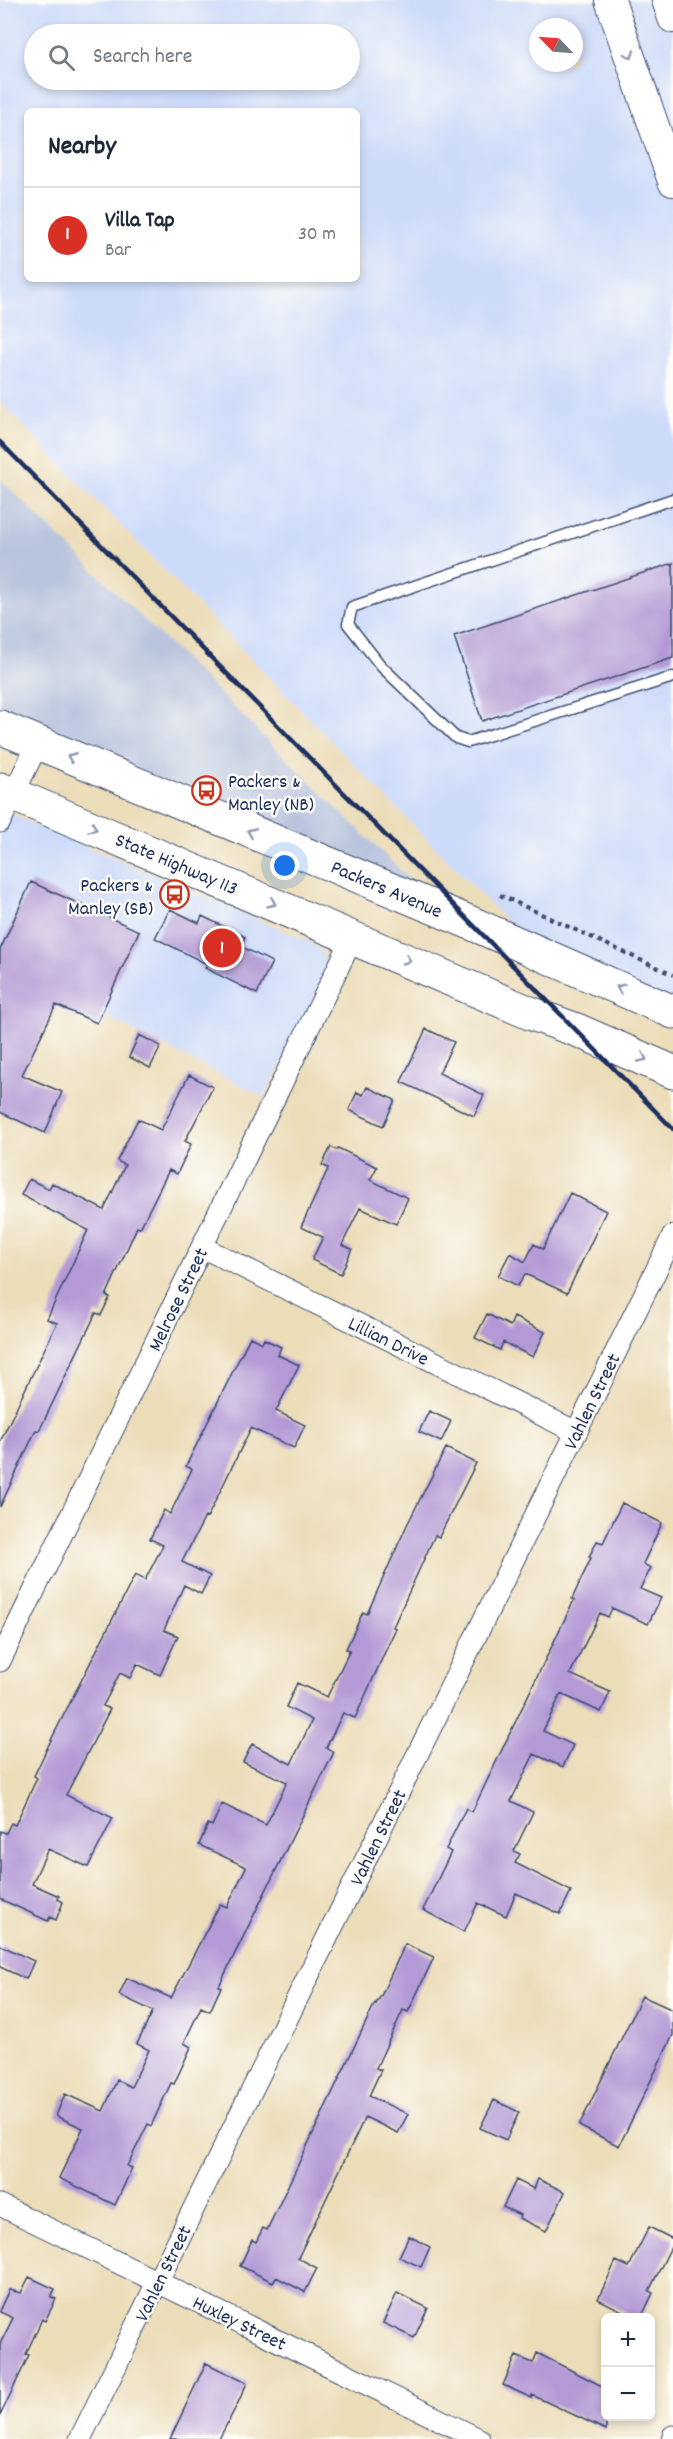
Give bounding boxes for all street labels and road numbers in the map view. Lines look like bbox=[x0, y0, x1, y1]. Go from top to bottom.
street label: State Highway 113 bbox=[110, 827, 241, 904]
street label: Packers Avenue bbox=[326, 855, 446, 927]
street label: Melrose Street bbox=[143, 1244, 217, 1357]
street label: Lillian Drive bbox=[343, 1311, 433, 1374]
street label: Vahlen Street bbox=[558, 1349, 629, 1455]
street label: Vahlen Street bbox=[344, 1785, 415, 1891]
street label: Vahlen Street bbox=[129, 2221, 200, 2327]
street label: Huxley Street bbox=[187, 2290, 290, 2359]

